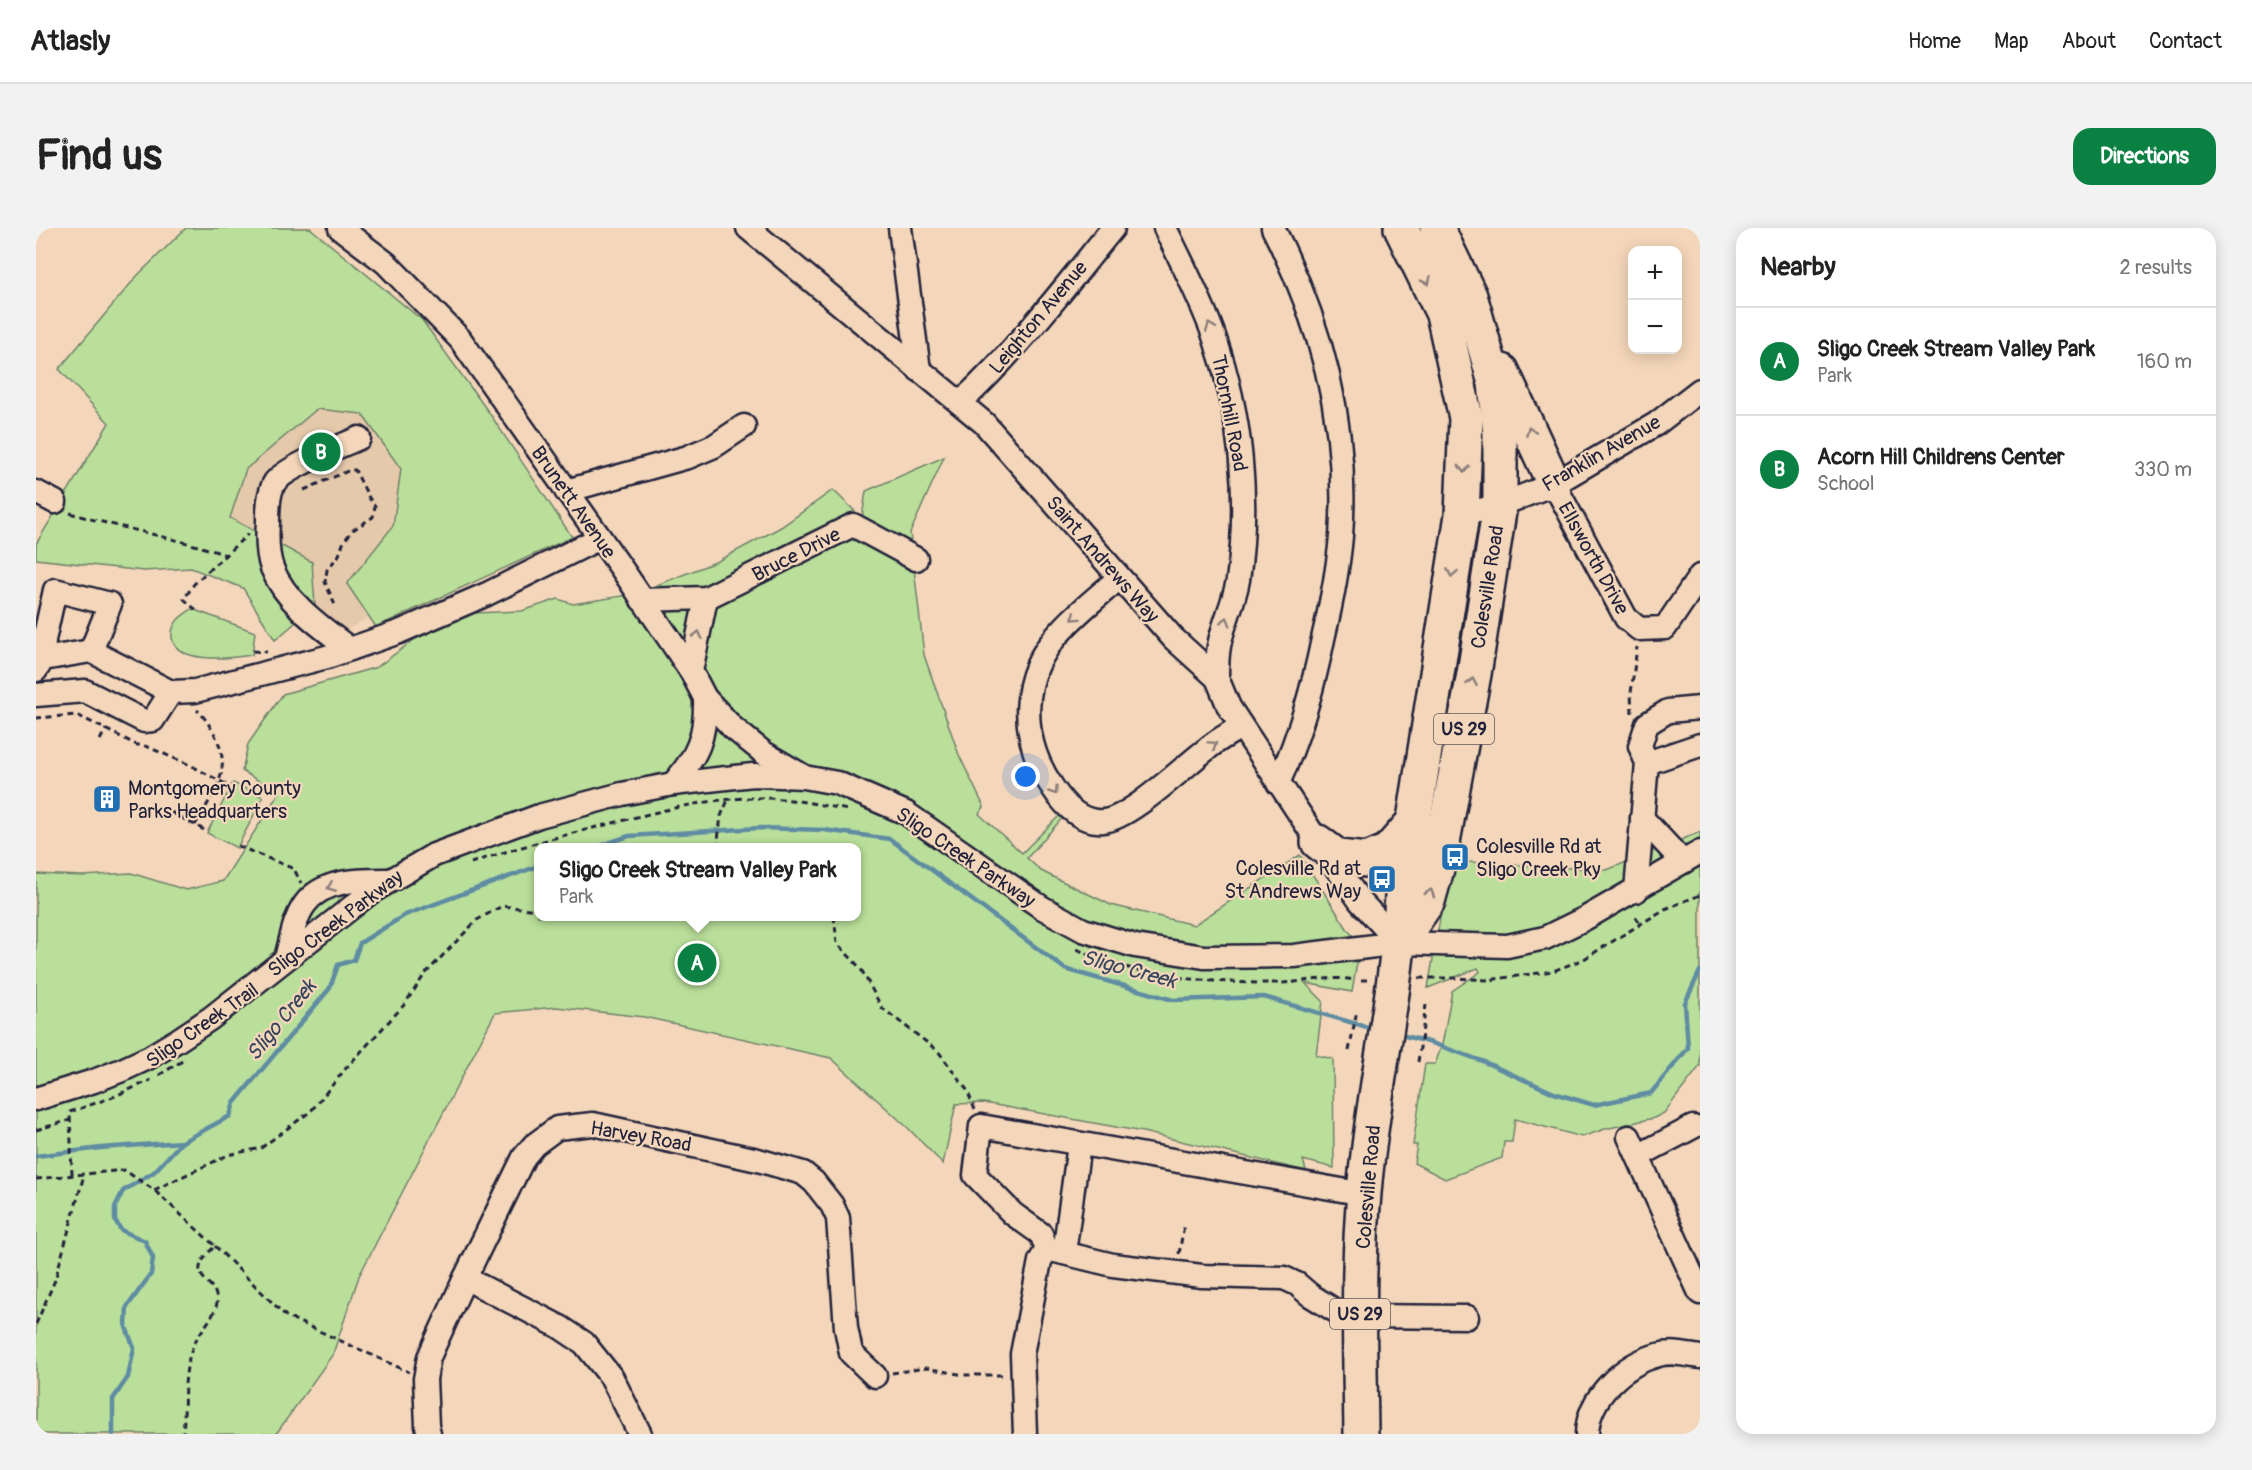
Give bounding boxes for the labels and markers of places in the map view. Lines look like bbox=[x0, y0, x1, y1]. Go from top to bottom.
pin: B bbox=[302, 430, 340, 474]
place label: Montgomery County Parks Headquarters bbox=[128, 776, 301, 824]
building icon: Montgomery County Parks Headquarters bbox=[91, 783, 123, 815]
place label: Colesville Rd at Sligo Creek Pky bbox=[1476, 834, 1602, 882]
bus stop icon: Colesville Rd at Sligo Creek Pky bbox=[1439, 841, 1471, 873]
place label: Colesville Rd at St Andrews Way bbox=[1225, 856, 1362, 904]
bus stop icon: Colesville Rd at St Andrews Way bbox=[1366, 863, 1398, 895]
pin: A bbox=[678, 940, 716, 986]

